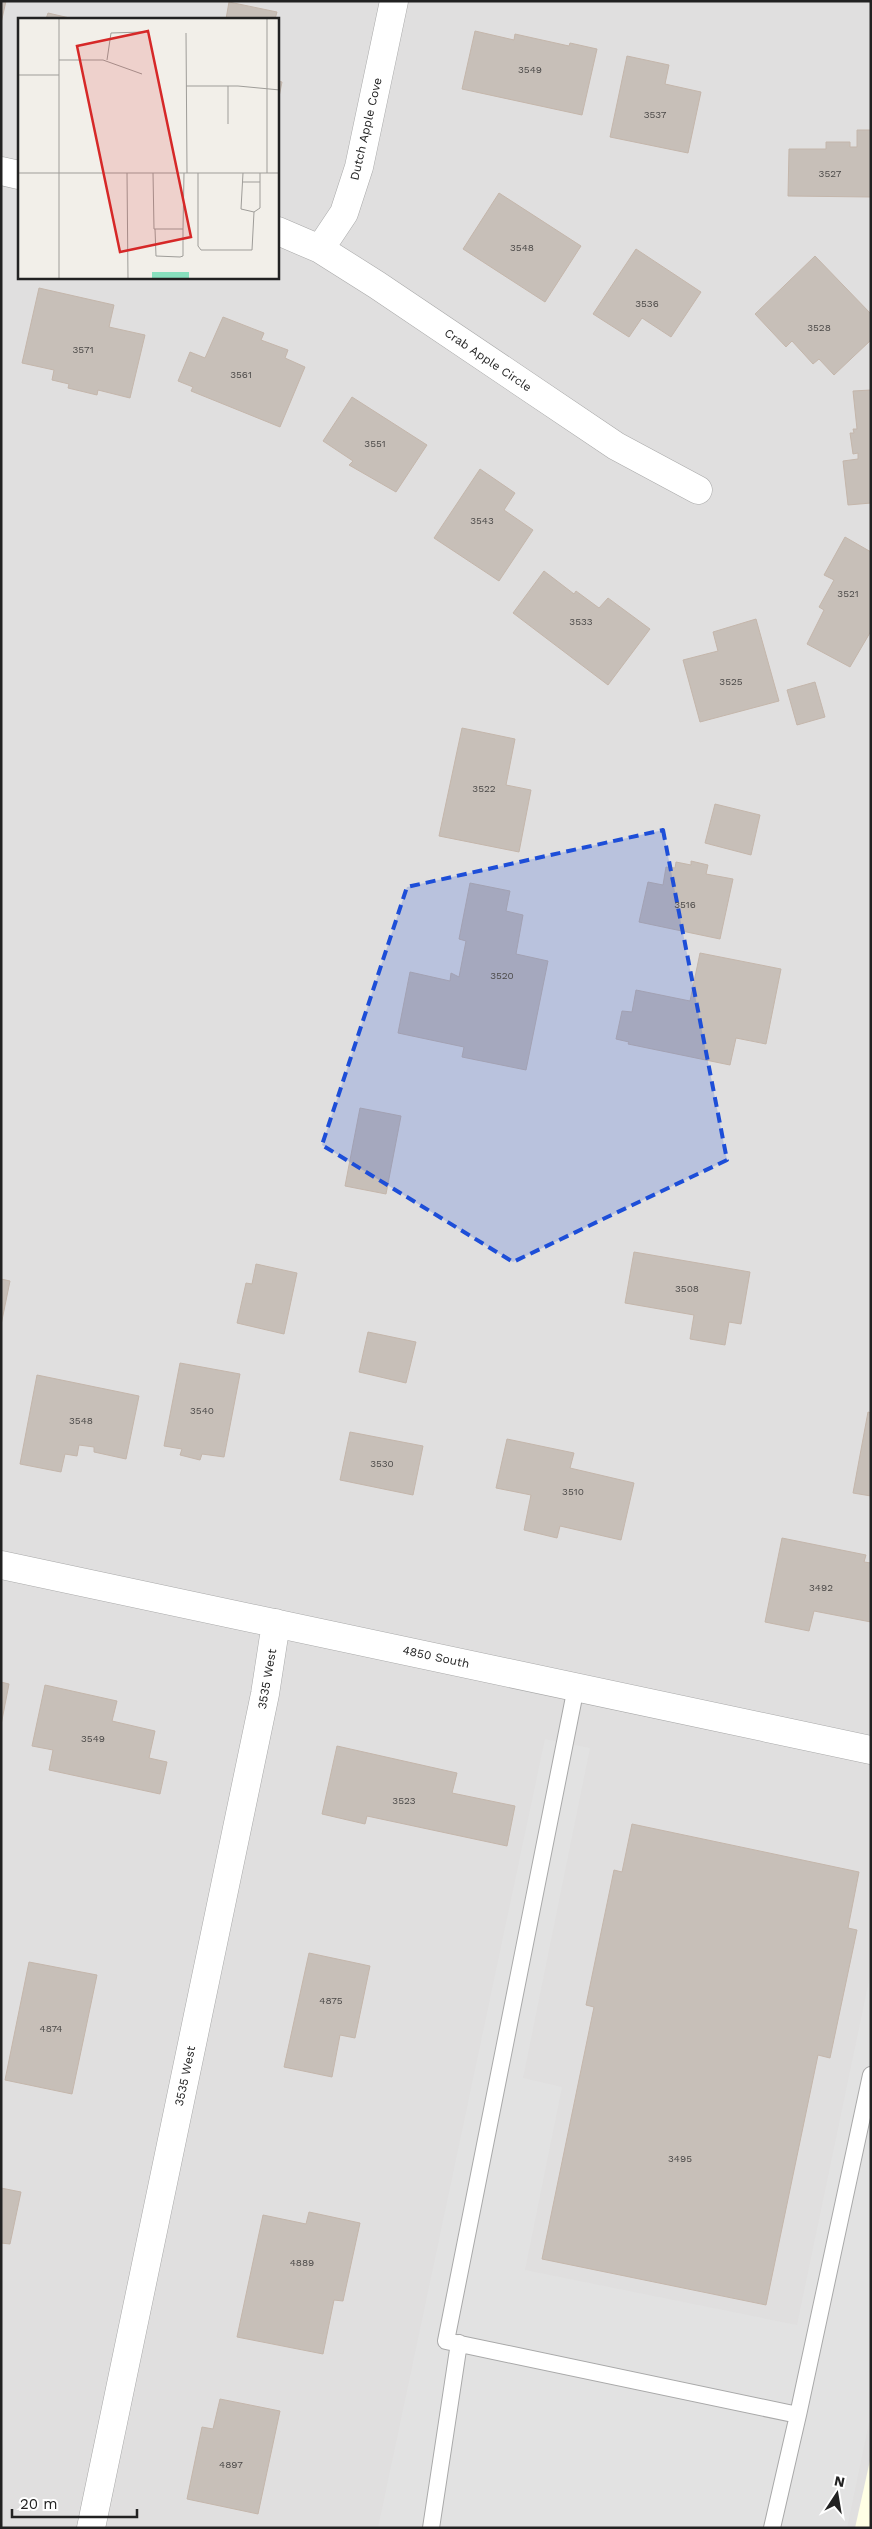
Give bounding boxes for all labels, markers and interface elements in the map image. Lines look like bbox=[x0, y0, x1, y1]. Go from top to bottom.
inset map bbox=[18, 18, 279, 279]
house number: 3549 bbox=[518, 64, 542, 75]
street label: Dutch Apple Cove bbox=[347, 76, 385, 182]
house number: 3537 bbox=[644, 109, 667, 120]
house number: 3527 bbox=[819, 168, 842, 179]
house number: 3548 bbox=[510, 242, 534, 253]
house number: 3536 bbox=[635, 298, 659, 309]
house number: 3528 bbox=[807, 322, 831, 333]
street label: Crab Apple Circle bbox=[442, 326, 534, 394]
house number: 3571 bbox=[72, 344, 94, 355]
house number: 3561 bbox=[230, 369, 252, 380]
house number: 3551 bbox=[364, 438, 386, 449]
house number: 3543 bbox=[470, 515, 494, 526]
house number: 3521 bbox=[837, 588, 859, 599]
house number: 3533 bbox=[569, 616, 593, 627]
house number: 3525 bbox=[719, 676, 743, 687]
house number: 3522 bbox=[472, 783, 496, 794]
house number: 3516 bbox=[674, 899, 696, 910]
house number: 3520 bbox=[490, 970, 514, 981]
house number: 3508 bbox=[675, 1283, 699, 1294]
house number: 3540 bbox=[190, 1405, 214, 1416]
house number: 3548 bbox=[69, 1415, 93, 1426]
house number: 3530 bbox=[370, 1458, 394, 1469]
house number: 3510 bbox=[562, 1486, 584, 1497]
house number: 3492 bbox=[809, 1582, 833, 1593]
street label: 4850 South bbox=[401, 1643, 471, 1671]
street label: 3535 West bbox=[255, 1648, 279, 1710]
house number: 3549 bbox=[81, 1733, 105, 1744]
house number: 3523 bbox=[392, 1795, 416, 1806]
house number: 4875 bbox=[319, 1995, 343, 2006]
house number: 4874 bbox=[40, 2023, 62, 2034]
street label: 3535 West bbox=[172, 2045, 198, 2107]
house number: 3495 bbox=[668, 2153, 692, 2164]
house number: 4889 bbox=[290, 2257, 314, 2268]
house number: 4897 bbox=[219, 2459, 243, 2470]
north arrow bbox=[812, 2469, 862, 2519]
text: N bbox=[833, 2472, 846, 2490]
scale bar bbox=[12, 2486, 138, 2518]
text: 20 m bbox=[20, 2495, 58, 2513]

